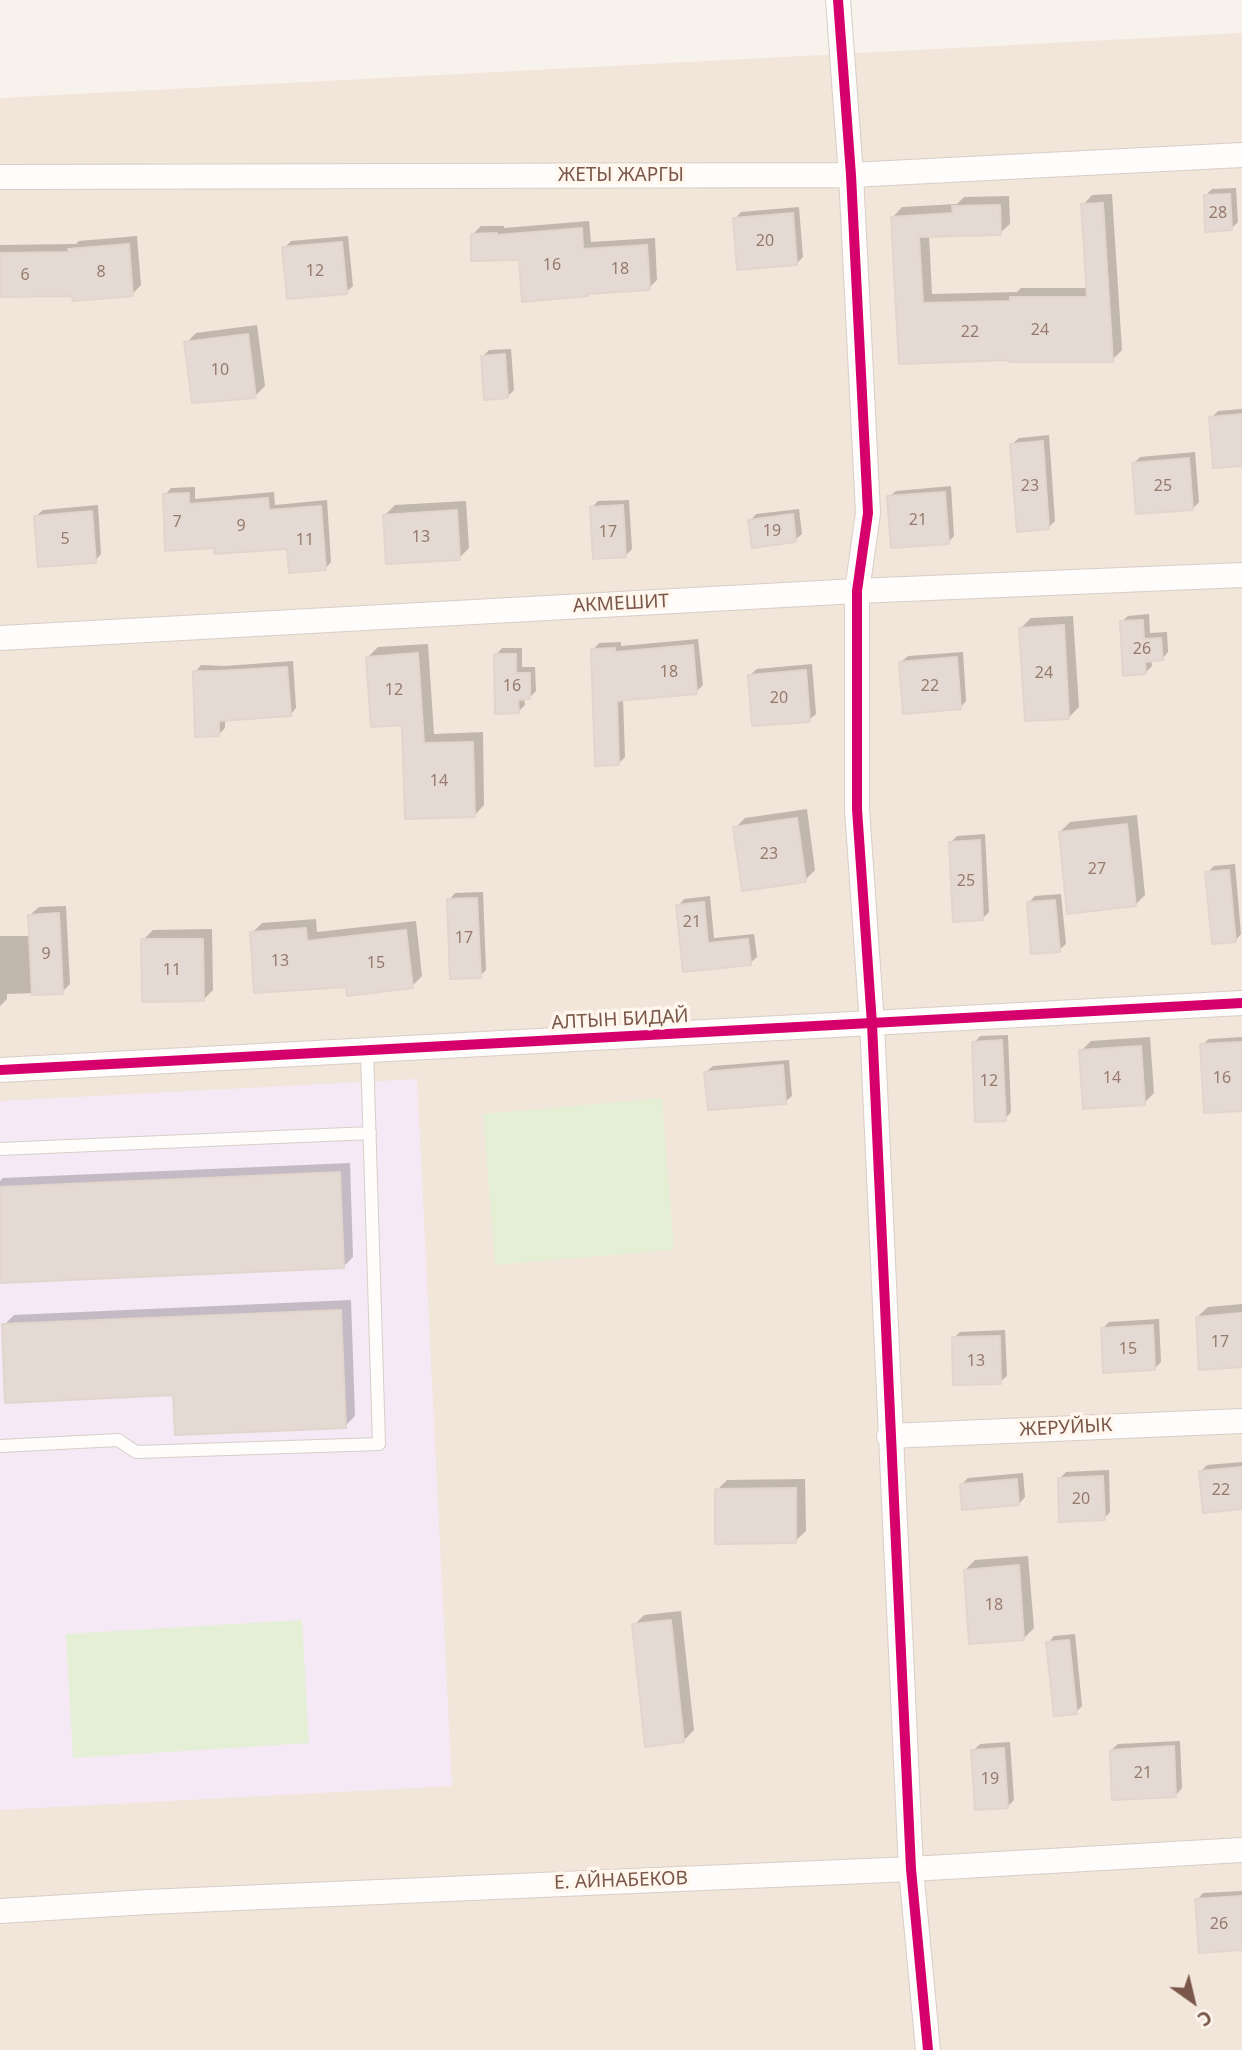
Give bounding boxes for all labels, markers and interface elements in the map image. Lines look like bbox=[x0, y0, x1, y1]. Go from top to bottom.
street label: ЖЕТЫ ЖАРГЫ bbox=[558, 165, 684, 187]
house number: 28 bbox=[1209, 203, 1227, 223]
house number: 20 bbox=[756, 231, 774, 251]
house number: 16 bbox=[543, 255, 561, 275]
house number: 18 bbox=[611, 259, 629, 279]
house number: 12 bbox=[306, 261, 324, 281]
house number: 8 bbox=[96, 262, 106, 282]
house number: 6 bbox=[20, 265, 30, 285]
house number: 24 bbox=[1031, 320, 1049, 340]
house number: 22 bbox=[961, 322, 979, 342]
house number: 10 bbox=[211, 360, 229, 380]
house number: 23 bbox=[1021, 476, 1039, 496]
house number: 25 bbox=[1154, 476, 1172, 496]
house number: 21 bbox=[909, 510, 927, 530]
house number: 7 bbox=[172, 512, 182, 532]
house number: 9 bbox=[236, 516, 246, 536]
house number: 19 bbox=[763, 521, 781, 541]
house number: 17 bbox=[599, 522, 617, 542]
house number: 13 bbox=[412, 527, 430, 547]
house number: 5 bbox=[60, 529, 70, 549]
house number: 11 bbox=[296, 530, 314, 550]
street label: АКМЕШИТ bbox=[572, 590, 670, 618]
house number: 26 bbox=[1133, 639, 1151, 659]
house number: 18 bbox=[660, 662, 678, 682]
house number: 24 bbox=[1035, 663, 1053, 683]
house number: 16 bbox=[503, 676, 521, 696]
house number: 22 bbox=[921, 676, 939, 696]
house number: 12 bbox=[385, 680, 403, 700]
house number: 20 bbox=[770, 688, 788, 708]
house number: 14 bbox=[430, 771, 448, 791]
house number: 23 bbox=[760, 844, 778, 864]
house number: 27 bbox=[1088, 859, 1106, 879]
house number: 25 bbox=[957, 871, 975, 891]
house number: 21 bbox=[683, 912, 701, 932]
house number: 17 bbox=[455, 928, 473, 948]
house number: 9 bbox=[41, 944, 51, 964]
house number: 13 bbox=[271, 951, 289, 971]
house number: 15 bbox=[367, 953, 385, 973]
house number: 11 bbox=[163, 960, 181, 980]
street label: АЛТЫН БИДАЙ bbox=[551, 1005, 689, 1035]
house number: 14 bbox=[1103, 1068, 1121, 1088]
house number: 16 bbox=[1213, 1068, 1231, 1088]
house number: 12 bbox=[980, 1071, 998, 1091]
house number: 17 bbox=[1211, 1332, 1229, 1352]
house number: 15 bbox=[1119, 1339, 1137, 1359]
house number: 13 bbox=[967, 1351, 985, 1371]
street label: ЖЕРУЙЫК bbox=[1019, 1414, 1113, 1442]
house number: 22 bbox=[1212, 1480, 1230, 1500]
house number: 20 bbox=[1072, 1489, 1090, 1509]
house number: 18 bbox=[985, 1595, 1003, 1615]
house number: 21 bbox=[1134, 1763, 1152, 1783]
house number: 19 bbox=[981, 1769, 999, 1789]
street label: Е. АЙНАБЕКОВ bbox=[554, 1867, 688, 1895]
house number: 26 bbox=[1210, 1914, 1228, 1934]
north arrow bbox=[1158, 1966, 1228, 2036]
text: С bbox=[1192, 2004, 1217, 2033]

